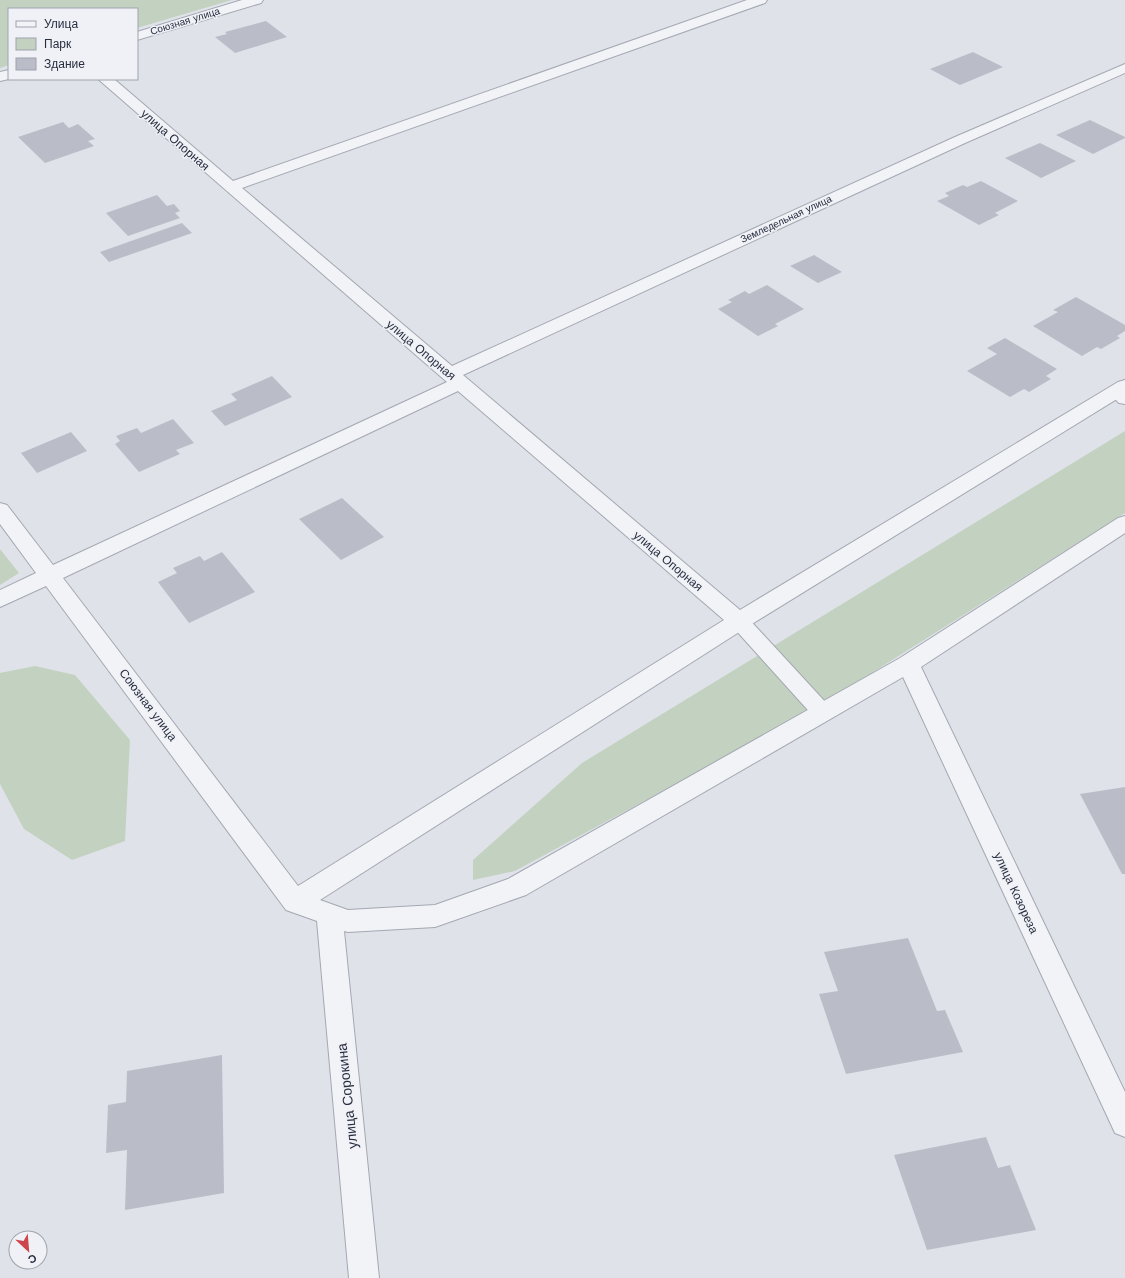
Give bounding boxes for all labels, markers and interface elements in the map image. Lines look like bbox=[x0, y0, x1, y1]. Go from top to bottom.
street label: Союзная улица bbox=[149, 5, 222, 37]
legend bbox=[8, 8, 138, 80]
text: Улица bbox=[44, 17, 78, 31]
text: Парк bbox=[44, 37, 72, 51]
text: Здание bbox=[44, 57, 85, 71]
street label: улица Опорная bbox=[138, 106, 212, 174]
street label: Земледельная улица bbox=[739, 193, 834, 245]
street label: улица Опорная bbox=[384, 317, 458, 383]
street label: улица Опорная bbox=[631, 528, 705, 594]
street label: Союзная улица bbox=[116, 666, 180, 744]
street label: улица Козореза bbox=[991, 850, 1041, 936]
street label: улица Сорокина bbox=[333, 1042, 361, 1150]
north arrow bbox=[8, 1230, 48, 1270]
text: С bbox=[26, 1251, 39, 1266]

